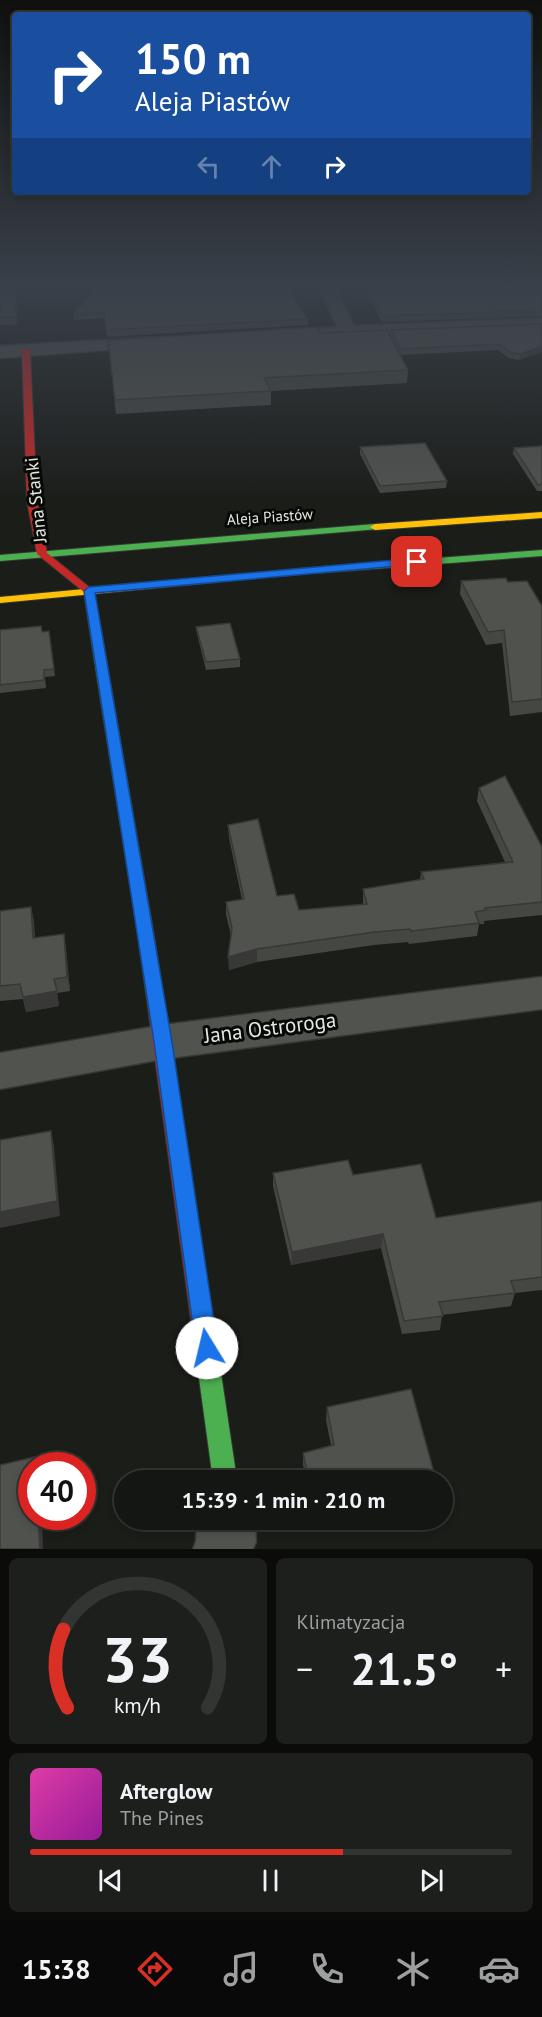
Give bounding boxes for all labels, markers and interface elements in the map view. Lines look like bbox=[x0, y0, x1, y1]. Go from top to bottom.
text: 150 m bbox=[135, 31, 251, 86]
icon: right bbox=[36, 36, 114, 114]
text: Aleja Piastów bbox=[135, 84, 290, 118]
icon: left bbox=[192, 150, 225, 183]
icon: ahead bbox=[255, 150, 288, 183]
icon: right bbox=[318, 150, 351, 183]
street label: Jana Stanki bbox=[20, 456, 52, 545]
street label: Aleja Piastów bbox=[226, 504, 314, 529]
pin bbox=[391, 536, 442, 587]
icon: arrive bbox=[400, 545, 433, 578]
street label: Jana Ostroroga bbox=[201, 1006, 338, 1049]
position arrow bbox=[175, 1316, 239, 1380]
speed limit sign: 40 bbox=[18, 1452, 96, 1530]
text: 15:39 · 1 min · 210 m bbox=[182, 1486, 385, 1514]
text: Klimatyzacja bbox=[297, 1609, 405, 1635]
text: 33 bbox=[102, 1618, 173, 1699]
text: 21.5° bbox=[351, 1639, 458, 1697]
text: − bbox=[297, 1647, 313, 1690]
text: + bbox=[495, 1647, 512, 1690]
text: km/h bbox=[114, 1691, 161, 1719]
text: Afterglow bbox=[120, 1777, 212, 1805]
text: The Pines bbox=[120, 1805, 204, 1831]
icon: previous bbox=[94, 1864, 127, 1897]
icon: pause bbox=[254, 1864, 287, 1897]
icon: next bbox=[415, 1864, 448, 1897]
icon: directions bbox=[134, 1948, 176, 1990]
icon: music bbox=[220, 1948, 262, 1990]
icon: phone bbox=[306, 1948, 348, 1990]
icon: climate bbox=[392, 1948, 434, 1990]
icon: car bbox=[478, 1948, 520, 1990]
text: 15:38 bbox=[22, 1952, 90, 1986]

